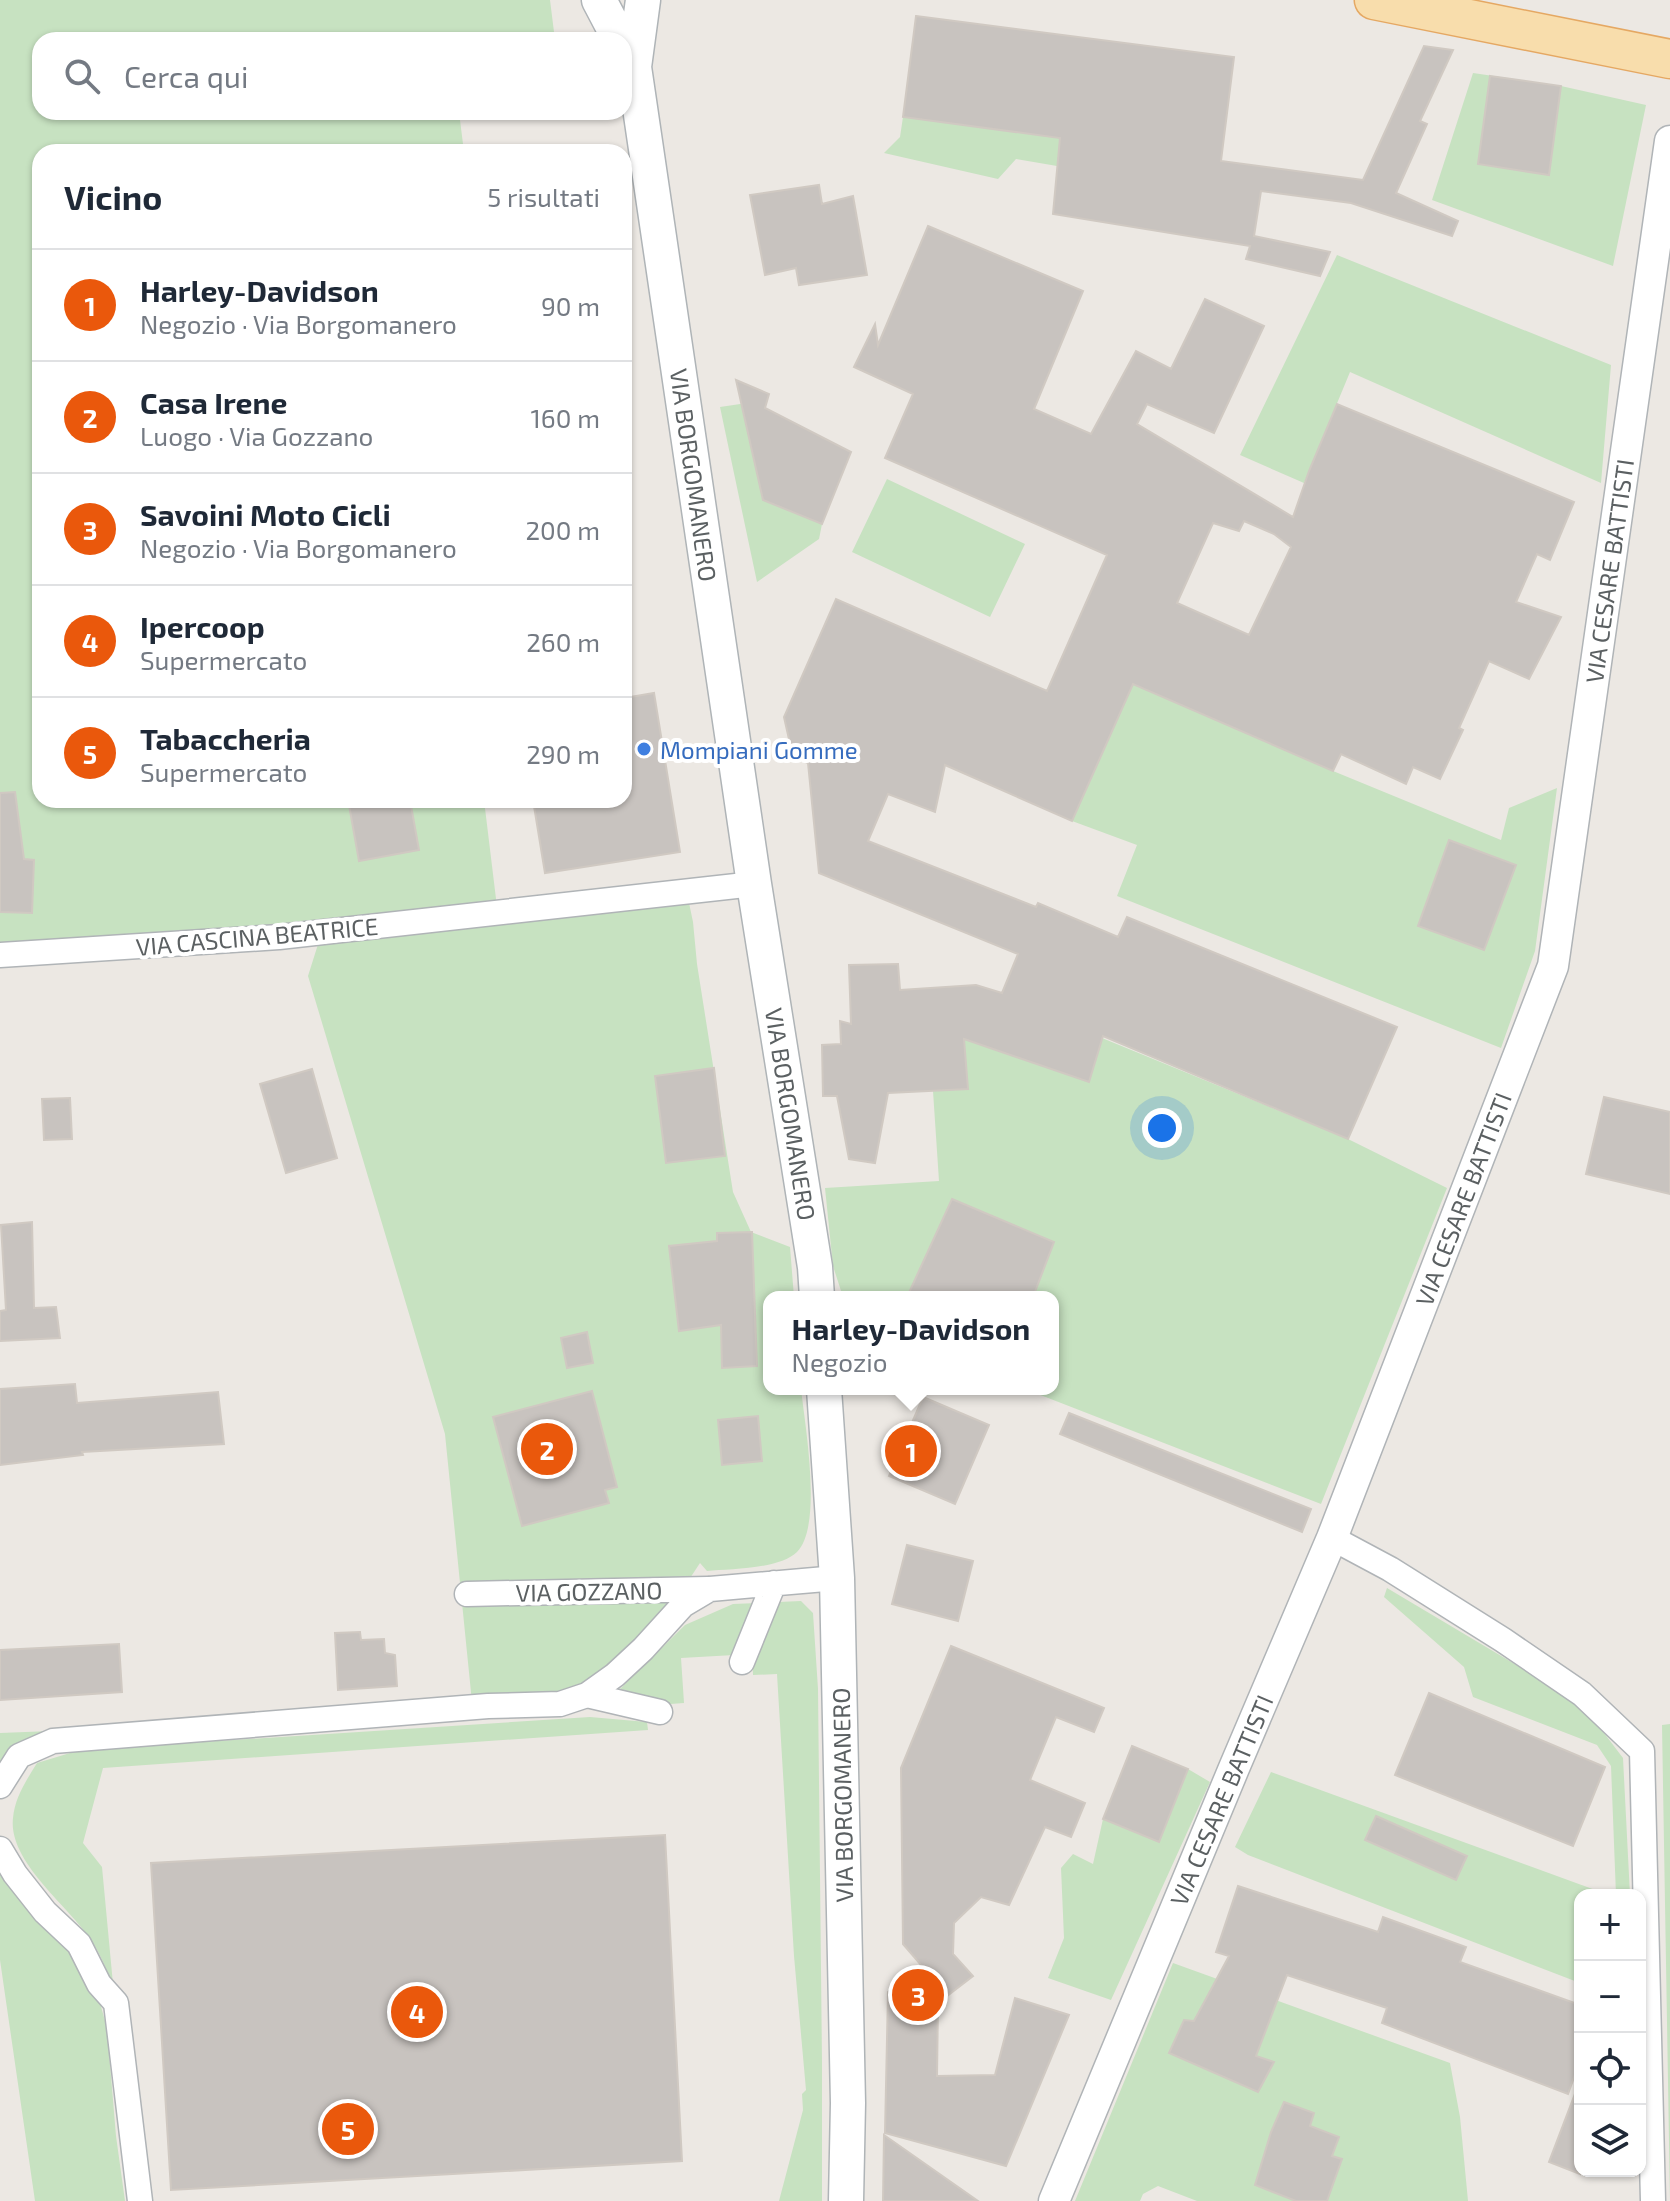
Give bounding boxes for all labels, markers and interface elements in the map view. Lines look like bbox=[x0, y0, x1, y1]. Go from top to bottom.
search box bbox=[32, 32, 632, 120]
icon: search bbox=[60, 54, 104, 98]
text: Cerca qui bbox=[124, 58, 248, 94]
text: Vicino bbox=[64, 176, 162, 217]
text: 5 risultati bbox=[487, 181, 600, 212]
text: Harley-Davidson bbox=[140, 272, 379, 308]
text: 1 bbox=[84, 290, 96, 321]
text: 90 m bbox=[541, 290, 600, 321]
text: Negozio · Via Borgomanero bbox=[140, 308, 457, 339]
street label: VIA BORGOMANERO bbox=[665, 367, 723, 583]
text: Casa Irene bbox=[140, 384, 287, 420]
text: 2 bbox=[82, 402, 98, 433]
text: 160 m bbox=[531, 402, 600, 433]
text: Luogo · Via Gozzano bbox=[140, 420, 373, 451]
street label: VIA CESARE BATTISTI bbox=[1579, 457, 1639, 685]
text: Savoini Moto Cicli bbox=[140, 496, 391, 532]
text: 3 bbox=[83, 514, 97, 545]
text: 200 m bbox=[525, 514, 600, 545]
text: Negozio · Via Borgomanero bbox=[140, 532, 457, 563]
text: Ipercoop bbox=[140, 608, 265, 644]
text: 4 bbox=[82, 626, 98, 657]
text: 260 m bbox=[526, 626, 600, 657]
text: Supermercato bbox=[140, 644, 307, 675]
text: Tabaccheria bbox=[140, 720, 311, 756]
place label: Mompiani Gomme bbox=[660, 735, 858, 764]
text: 5 bbox=[83, 738, 97, 769]
text: 290 m bbox=[526, 738, 600, 769]
marker: Mompiani Gomme bbox=[635, 740, 653, 758]
text: Supermercato bbox=[140, 756, 307, 787]
street label: VIA CASCINA BEATRICE bbox=[135, 911, 379, 961]
street label: VIA BORGOMANERO bbox=[760, 1006, 822, 1222]
street label: VIA CESARE BATTISTI bbox=[1409, 1088, 1517, 1310]
your location bbox=[1142, 1108, 1182, 1148]
popup bbox=[763, 1291, 1059, 1395]
text: Harley-Davidson bbox=[792, 1310, 1030, 1346]
text: Negozio bbox=[792, 1346, 888, 1377]
pin: 2 bbox=[521, 1419, 573, 1479]
pin: 1 bbox=[885, 1421, 937, 1481]
street label: VIA GOZZANO bbox=[515, 1575, 663, 1607]
street label: VIA BORGOMANERO bbox=[826, 1687, 858, 1903]
street label: VIA CESARE BATTISTI bbox=[1163, 1690, 1279, 1910]
map controls bbox=[1574, 1889, 1646, 2177]
button: + bbox=[1574, 1889, 1646, 1961]
button: − bbox=[1574, 1961, 1646, 2033]
pin: 3 bbox=[892, 1965, 944, 2025]
pin: 4 bbox=[391, 1982, 443, 2042]
button: locate bbox=[1574, 2033, 1646, 2105]
pin: 5 bbox=[322, 2099, 374, 2159]
button: layers bbox=[1574, 2105, 1646, 2177]

